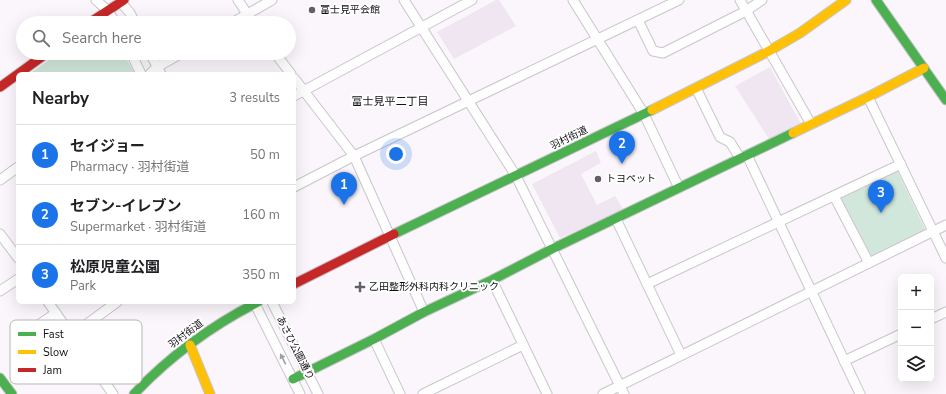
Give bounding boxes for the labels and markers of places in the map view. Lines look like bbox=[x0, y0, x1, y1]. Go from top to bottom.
place label: 富士見平会館 bbox=[320, 3, 380, 17]
marker: 富士見平会館 bbox=[307, 5, 317, 15]
pin: 2 bbox=[609, 131, 635, 164]
pin: 1 bbox=[331, 172, 357, 205]
place label: トヨペット bbox=[606, 172, 656, 186]
marker: トヨペット bbox=[593, 174, 603, 184]
pin: 3 bbox=[868, 180, 894, 213]
place label: 乙田整形外科内科クリニック bbox=[369, 280, 499, 294]
marker: 乙田整形外科内科クリニック bbox=[354, 281, 366, 293]

